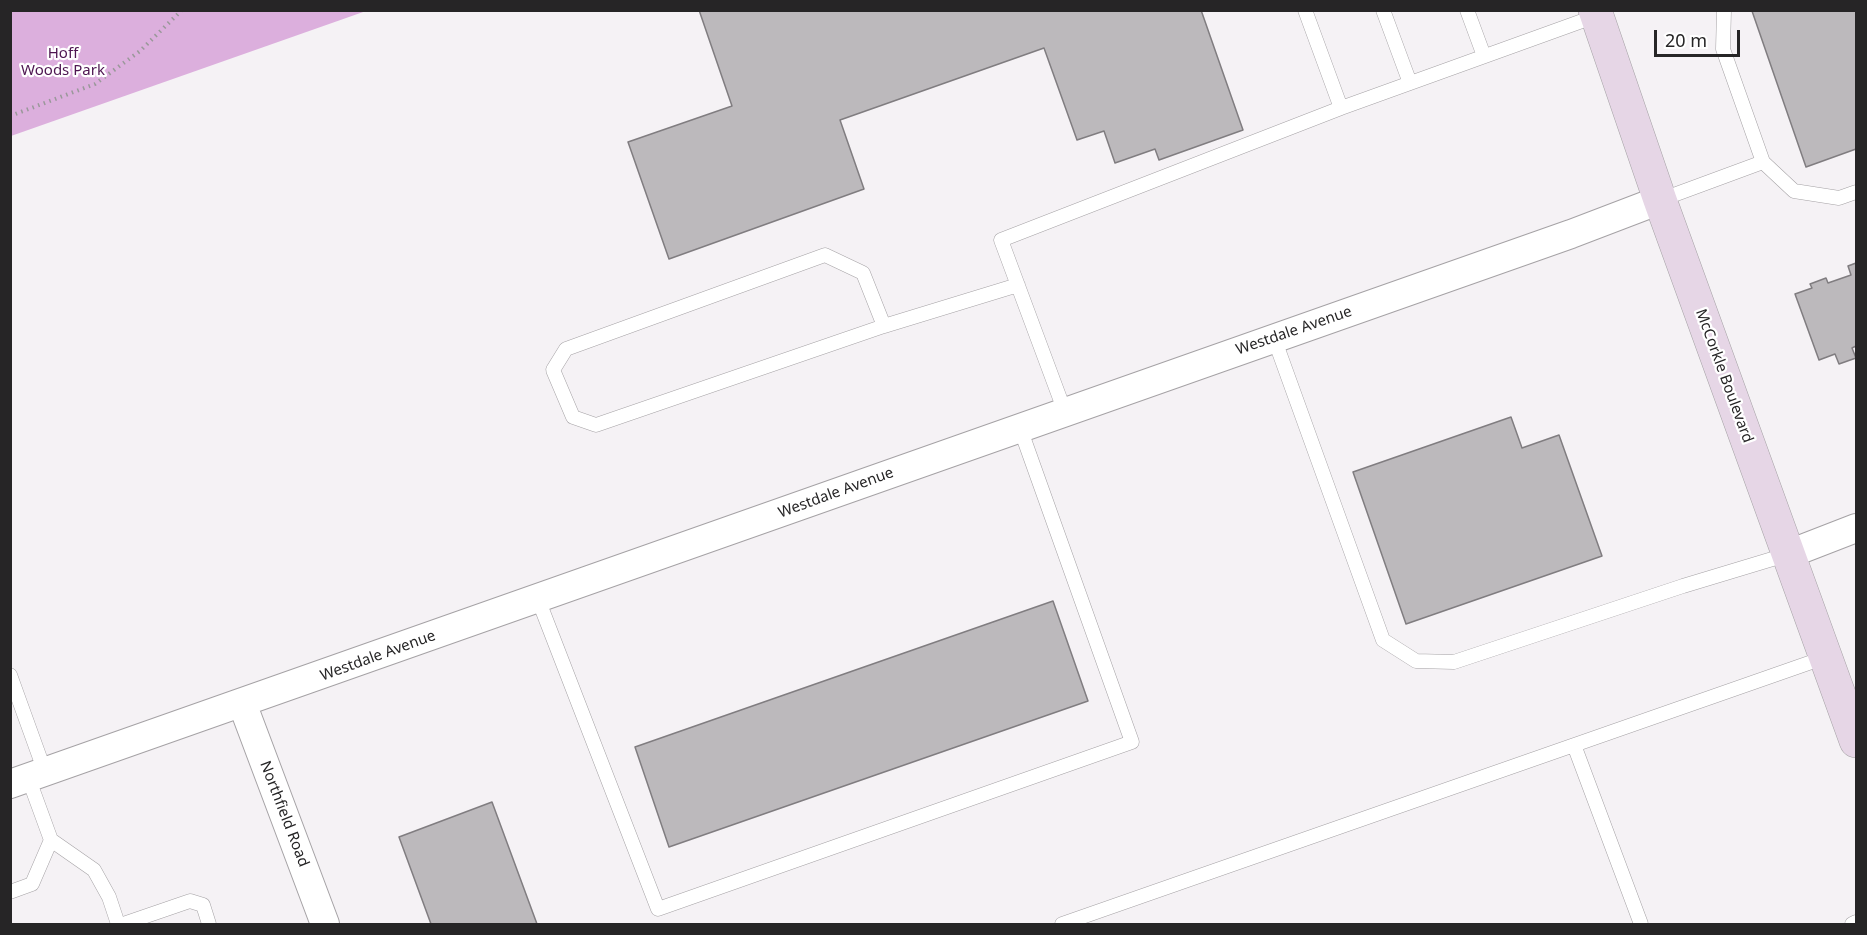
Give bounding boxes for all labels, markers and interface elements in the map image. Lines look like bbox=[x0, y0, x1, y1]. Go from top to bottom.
scale bar bbox=[1657, 18, 1742, 56]
text: 20 m bbox=[1665, 28, 1707, 52]
park label: Hoff Woods Park bbox=[21, 45, 105, 80]
street label: Westdale Avenue bbox=[1234, 303, 1354, 359]
street label: McCorkle Boulevard bbox=[1691, 307, 1757, 445]
street label: Westdale Avenue bbox=[776, 464, 896, 522]
street label: Westdale Avenue bbox=[318, 627, 438, 685]
street label: Northfield Road bbox=[256, 759, 312, 869]

